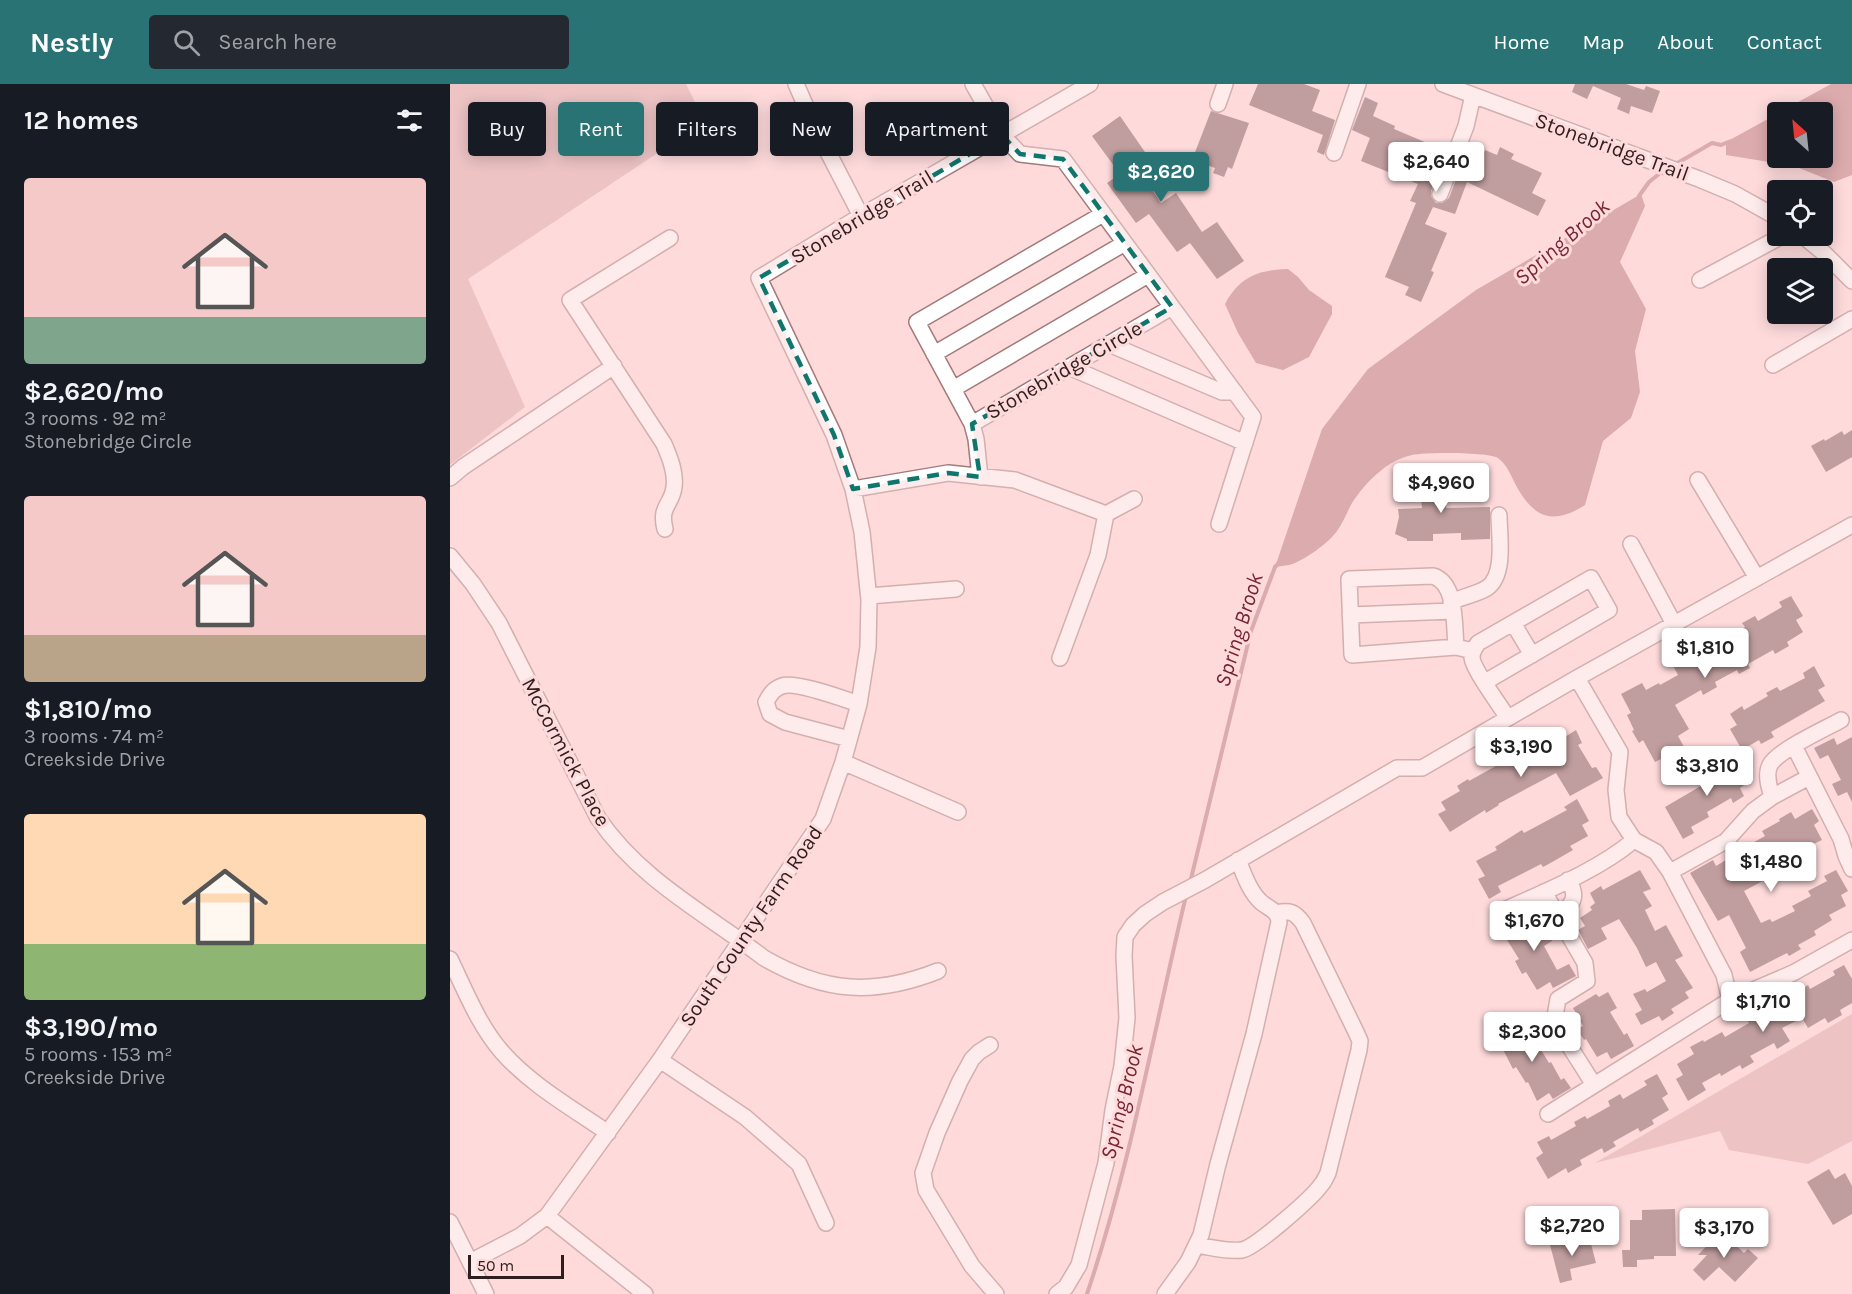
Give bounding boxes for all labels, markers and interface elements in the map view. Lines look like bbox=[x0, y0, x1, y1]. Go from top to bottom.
search box bbox=[149, 15, 569, 69]
text: Nestly bbox=[30, 26, 113, 59]
icon: search bbox=[170, 26, 203, 59]
text: Search here bbox=[218, 29, 337, 55]
text: Home bbox=[1494, 30, 1550, 54]
text: Map bbox=[1583, 30, 1624, 54]
text: About bbox=[1657, 30, 1714, 54]
text: Contact bbox=[1747, 30, 1822, 54]
chip: Buy bbox=[468, 102, 546, 156]
chip: Rent bbox=[558, 102, 644, 156]
chip: Filters bbox=[656, 102, 758, 156]
chip: New bbox=[770, 102, 853, 156]
chip: Apartment bbox=[865, 102, 1009, 156]
north arrow bbox=[1767, 102, 1833, 168]
map controls bbox=[1767, 102, 1833, 324]
icon: filters bbox=[393, 104, 426, 137]
text: 12 homes bbox=[24, 105, 139, 136]
street label: Stonebridge Trail bbox=[1532, 108, 1692, 186]
pin: $2,640 bbox=[1387, 142, 1485, 193]
text: $2,640 bbox=[1402, 150, 1470, 173]
pin: $2,620 bbox=[1112, 152, 1210, 203]
text: $2,620 bbox=[1127, 160, 1195, 183]
street label: Stonebridge Trail bbox=[786, 165, 938, 269]
button: locate bbox=[1767, 180, 1833, 246]
water label: Spring Brook bbox=[1509, 193, 1616, 290]
icon: home bbox=[171, 217, 279, 325]
button: layers bbox=[1767, 258, 1833, 324]
street label: Stonebridge Circle bbox=[982, 316, 1146, 424]
text: $2,620/mo bbox=[24, 376, 164, 407]
text: 3 rooms · 92 m² bbox=[24, 407, 167, 430]
text: Stonebridge Circle bbox=[24, 430, 192, 453]
pin: $4,960 bbox=[1392, 463, 1490, 514]
text: $4,960 bbox=[1407, 471, 1475, 494]
icon: home bbox=[171, 535, 279, 643]
water label: Spring Brook bbox=[1209, 569, 1269, 690]
pin: $1,810 bbox=[1656, 628, 1754, 679]
text: $1,810 bbox=[1676, 636, 1734, 659]
street label: McCormick Place bbox=[517, 674, 615, 830]
text: $1,810/mo bbox=[24, 694, 152, 725]
text: 3 rooms · 74 m² bbox=[24, 725, 164, 748]
pin: $3,190 bbox=[1472, 727, 1570, 778]
text: $3,190 bbox=[1489, 735, 1553, 758]
pin: $3,810 bbox=[1658, 746, 1756, 797]
text: Creekside Drive bbox=[24, 748, 165, 771]
text: $3,810 bbox=[1675, 754, 1739, 777]
street label: South County Farm Road bbox=[675, 821, 827, 1031]
pin: $1,480 bbox=[1722, 842, 1820, 893]
text: $1,480 bbox=[1739, 850, 1803, 873]
icon: home bbox=[171, 853, 279, 961]
pin: $1,670 bbox=[1485, 901, 1583, 952]
text: $1,670 bbox=[1504, 909, 1564, 932]
pin: $1,710 bbox=[1714, 982, 1812, 1033]
text: $1,710 bbox=[1735, 990, 1791, 1013]
text: $3,190/mo bbox=[24, 1012, 158, 1043]
pin: $2,300 bbox=[1483, 1012, 1581, 1063]
text: $2,300 bbox=[1498, 1020, 1566, 1043]
water label: Spring Brook bbox=[1095, 1041, 1149, 1162]
text: 5 rooms · 153 m² bbox=[24, 1043, 173, 1066]
text: Creekside Drive bbox=[24, 1066, 165, 1089]
pin: $2,720 bbox=[1523, 1206, 1621, 1257]
pin: $3,170 bbox=[1675, 1208, 1773, 1259]
text: $2,720 bbox=[1539, 1214, 1605, 1237]
text: $3,170 bbox=[1693, 1216, 1755, 1239]
scale bar bbox=[468, 1252, 564, 1280]
text: 50 m bbox=[477, 1256, 514, 1275]

